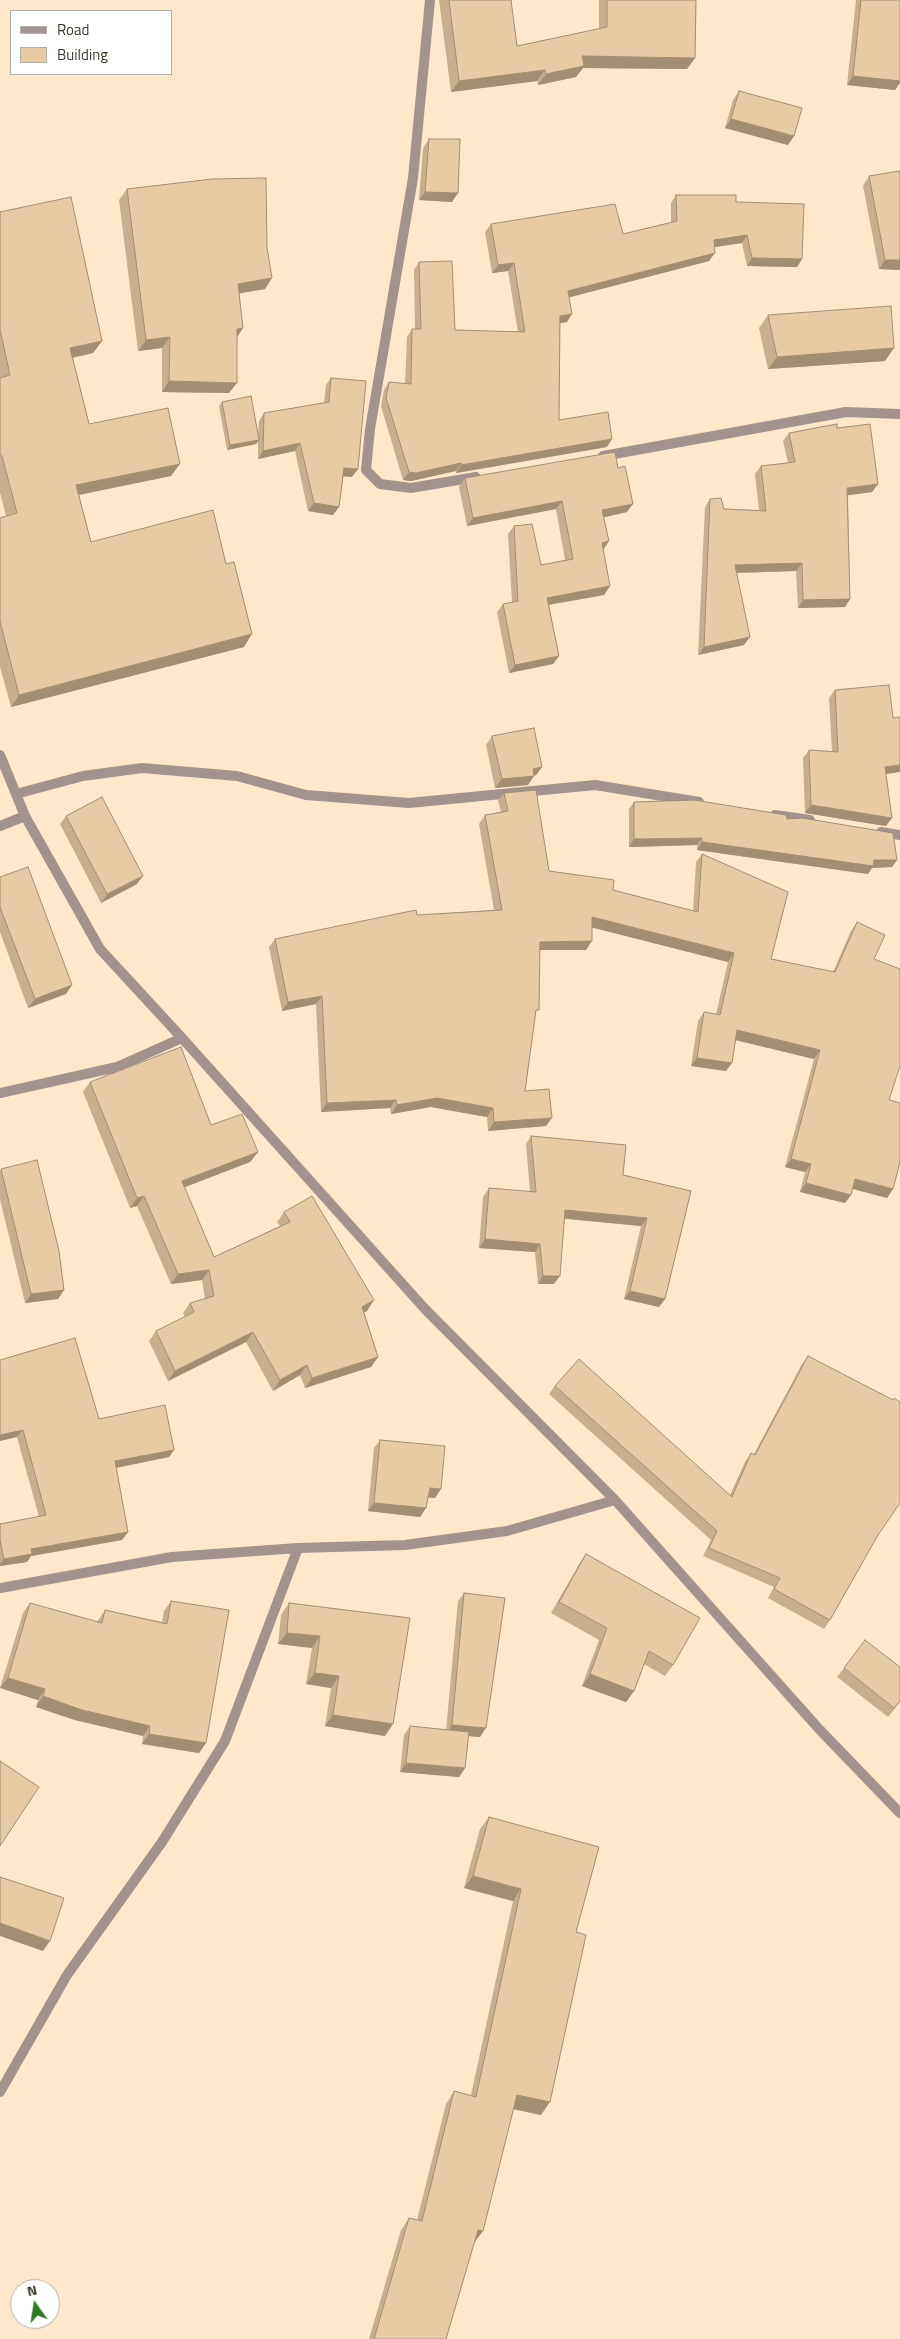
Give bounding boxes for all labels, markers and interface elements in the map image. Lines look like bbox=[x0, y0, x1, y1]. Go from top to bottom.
legend bbox=[10, 10, 172, 75]
text: Road bbox=[57, 18, 89, 41]
text: Building bbox=[57, 43, 108, 66]
north arrow bbox=[10, 2279, 60, 2329]
text: N bbox=[25, 2279, 39, 2301]

